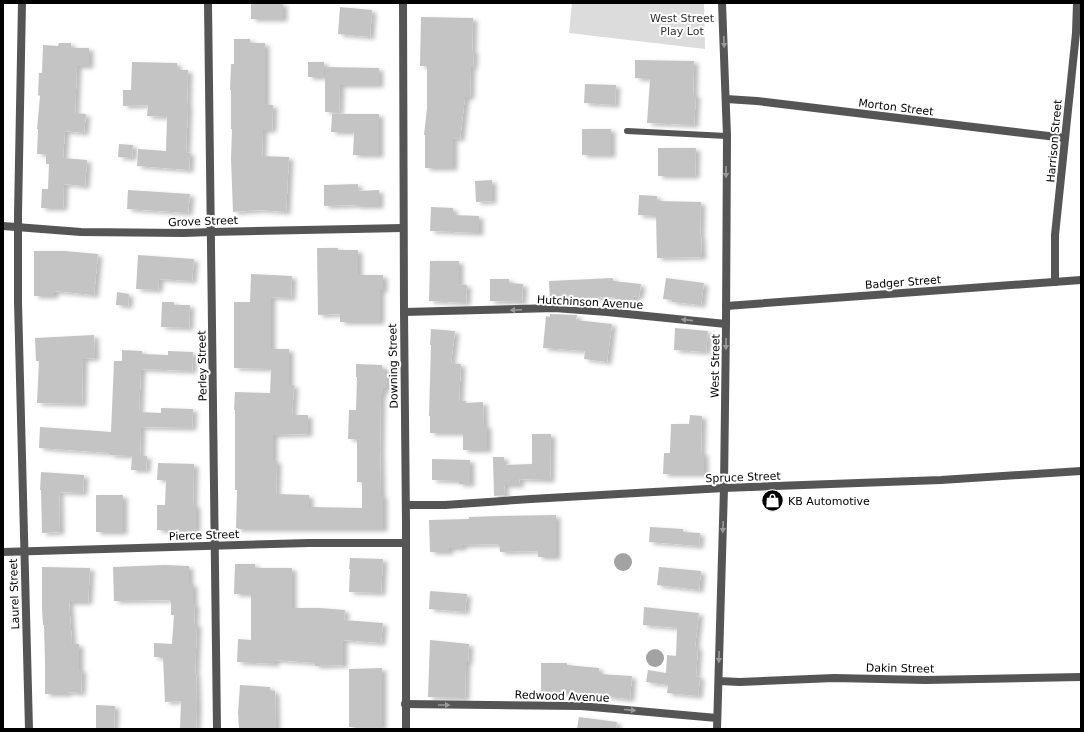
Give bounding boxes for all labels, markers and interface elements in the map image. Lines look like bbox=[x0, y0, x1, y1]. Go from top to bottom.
park label: West Street Play Lot bbox=[650, 12, 715, 38]
one-way arrow bbox=[721, 36, 727, 49]
street label: Morton Street bbox=[858, 96, 935, 119]
street label: Harrison Street bbox=[1044, 98, 1065, 183]
one-way arrow bbox=[723, 166, 729, 179]
street label: Grove Street bbox=[168, 214, 239, 229]
street label: Badger Street bbox=[864, 273, 942, 292]
street label: Hutchinson Avenue bbox=[537, 293, 644, 312]
one-way arrow bbox=[510, 306, 522, 313]
one-way arrow bbox=[681, 317, 693, 324]
street label: Downing Street bbox=[386, 323, 401, 409]
street label: Perley Street bbox=[195, 330, 210, 401]
street label: West Street bbox=[708, 333, 723, 398]
one-way arrow bbox=[723, 338, 729, 351]
street label: Spruce Street bbox=[705, 470, 782, 485]
shop icon: KB Automotive bbox=[760, 488, 786, 514]
place label: KB Automotive bbox=[788, 495, 870, 508]
one-way arrow bbox=[720, 521, 726, 534]
street label: Pierce Street bbox=[169, 528, 240, 543]
street label: Laurel Street bbox=[7, 558, 22, 630]
one-way arrow bbox=[716, 651, 723, 663]
street label: Dakin Street bbox=[866, 661, 935, 676]
street label: Redwood Avenue bbox=[514, 688, 610, 705]
one-way arrow bbox=[438, 702, 451, 708]
one-way arrow bbox=[624, 707, 636, 713]

